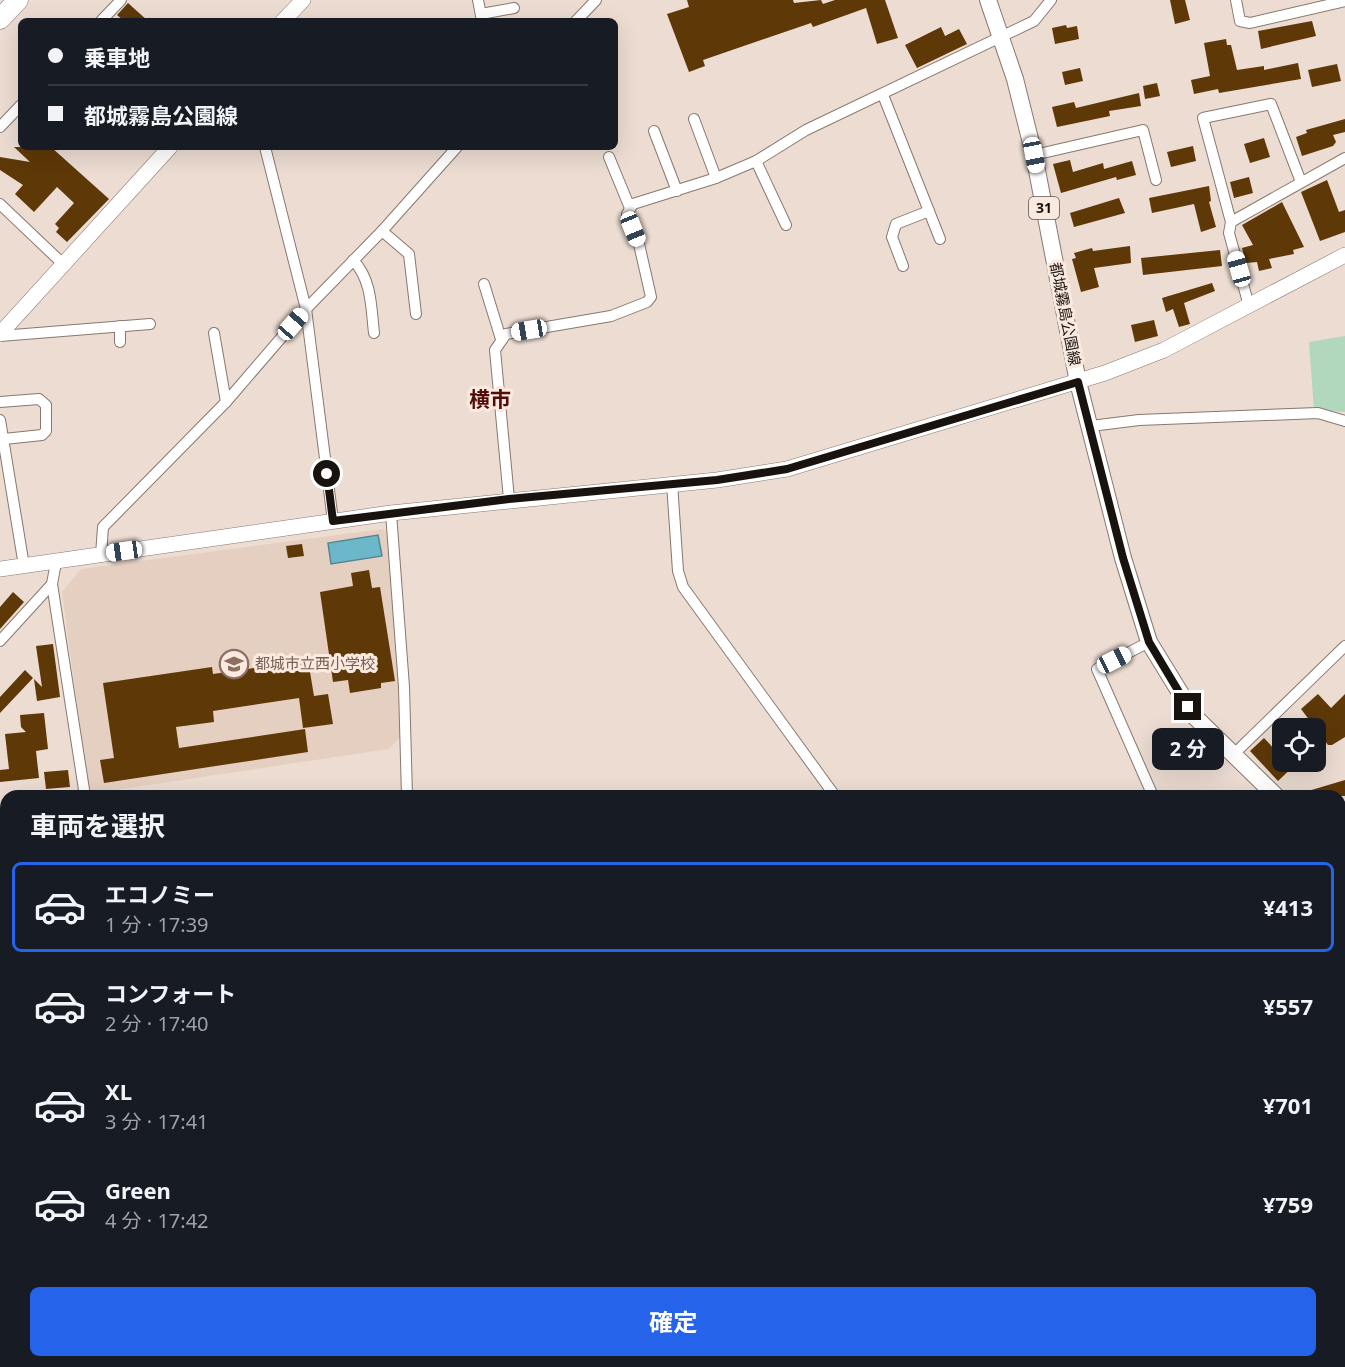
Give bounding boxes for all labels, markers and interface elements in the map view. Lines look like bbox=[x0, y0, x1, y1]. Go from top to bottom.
text: 乗車地 bbox=[84, 42, 150, 72]
text: 都城霧島公園線 bbox=[84, 100, 238, 130]
car bbox=[1022, 136, 1046, 174]
road number: 31 bbox=[1029, 197, 1059, 219]
car bbox=[618, 209, 648, 249]
car bbox=[1225, 249, 1253, 289]
street label: 都城霧島公園線 bbox=[1046, 260, 1086, 367]
car bbox=[274, 305, 312, 343]
car bbox=[510, 318, 548, 342]
district label: 横市 bbox=[469, 385, 511, 413]
route start bbox=[313, 460, 340, 487]
car bbox=[105, 540, 143, 562]
car bbox=[1094, 644, 1134, 676]
school or university icon: 都城市立西小学校 bbox=[218, 648, 250, 680]
place label: 都城市立西小学校 bbox=[255, 653, 375, 673]
route end bbox=[1174, 693, 1201, 720]
map controls bbox=[1272, 718, 1326, 772]
button: locate bbox=[1272, 718, 1326, 772]
callout: 2 分 bbox=[1152, 728, 1224, 770]
text: 2 分 bbox=[1170, 735, 1206, 762]
text: 車両を選択 bbox=[30, 807, 165, 844]
text: エコノミー bbox=[105, 879, 215, 909]
icon: car bbox=[33, 880, 87, 934]
text: ¥413 bbox=[1263, 892, 1313, 922]
text: 1 分 · 17:39 bbox=[105, 911, 209, 938]
text: コンフォート bbox=[105, 978, 236, 1008]
icon: car bbox=[33, 979, 87, 1033]
text: ¥557 bbox=[1263, 991, 1313, 1021]
text: 2 分 · 17:40 bbox=[105, 1010, 209, 1037]
text: XL bbox=[105, 1076, 132, 1106]
icon: car bbox=[33, 1078, 87, 1132]
text: ¥701 bbox=[1263, 1090, 1313, 1120]
text: 3 分 · 17:41 bbox=[105, 1108, 209, 1135]
text: Green bbox=[105, 1175, 171, 1205]
icon: car bbox=[33, 1177, 87, 1231]
text: ¥759 bbox=[1263, 1189, 1313, 1219]
text: 4 分 · 17:42 bbox=[105, 1207, 209, 1234]
button: 確定 bbox=[30, 1287, 1316, 1356]

